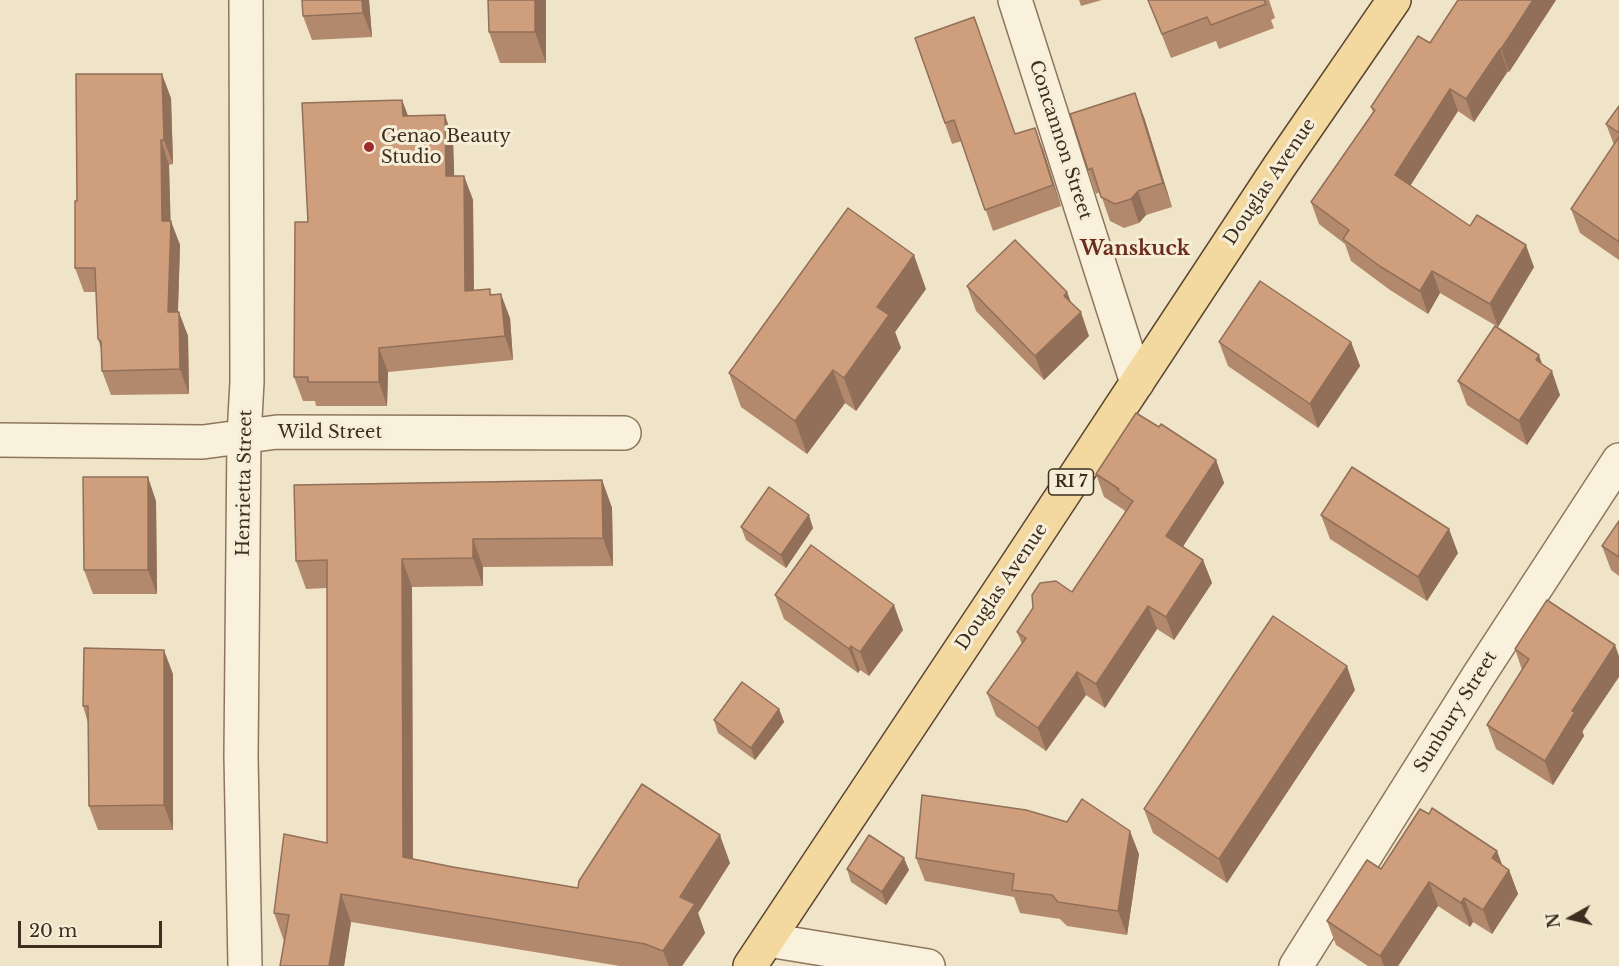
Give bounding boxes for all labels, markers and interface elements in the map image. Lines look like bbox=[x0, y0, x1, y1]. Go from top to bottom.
street label: Concannon Street bbox=[1024, 57, 1096, 223]
street label: Douglas Avenue bbox=[1220, 115, 1320, 249]
place label: Genao Beauty Studio bbox=[381, 126, 511, 168]
marker: Genao Beauty Studio bbox=[362, 140, 376, 154]
district label: Wanskuck bbox=[1080, 237, 1190, 261]
street label: Henrietta Street bbox=[233, 409, 257, 557]
street label: Wild Street bbox=[278, 422, 382, 444]
road number: RI 7 bbox=[1048, 469, 1094, 495]
street label: Douglas Avenue bbox=[952, 520, 1052, 654]
street label: Sunbury Street bbox=[1410, 647, 1502, 777]
north arrow bbox=[1541, 888, 1601, 948]
scale bar bbox=[21, 909, 165, 947]
text: N bbox=[1542, 912, 1564, 929]
text: 20 m bbox=[29, 920, 77, 942]

